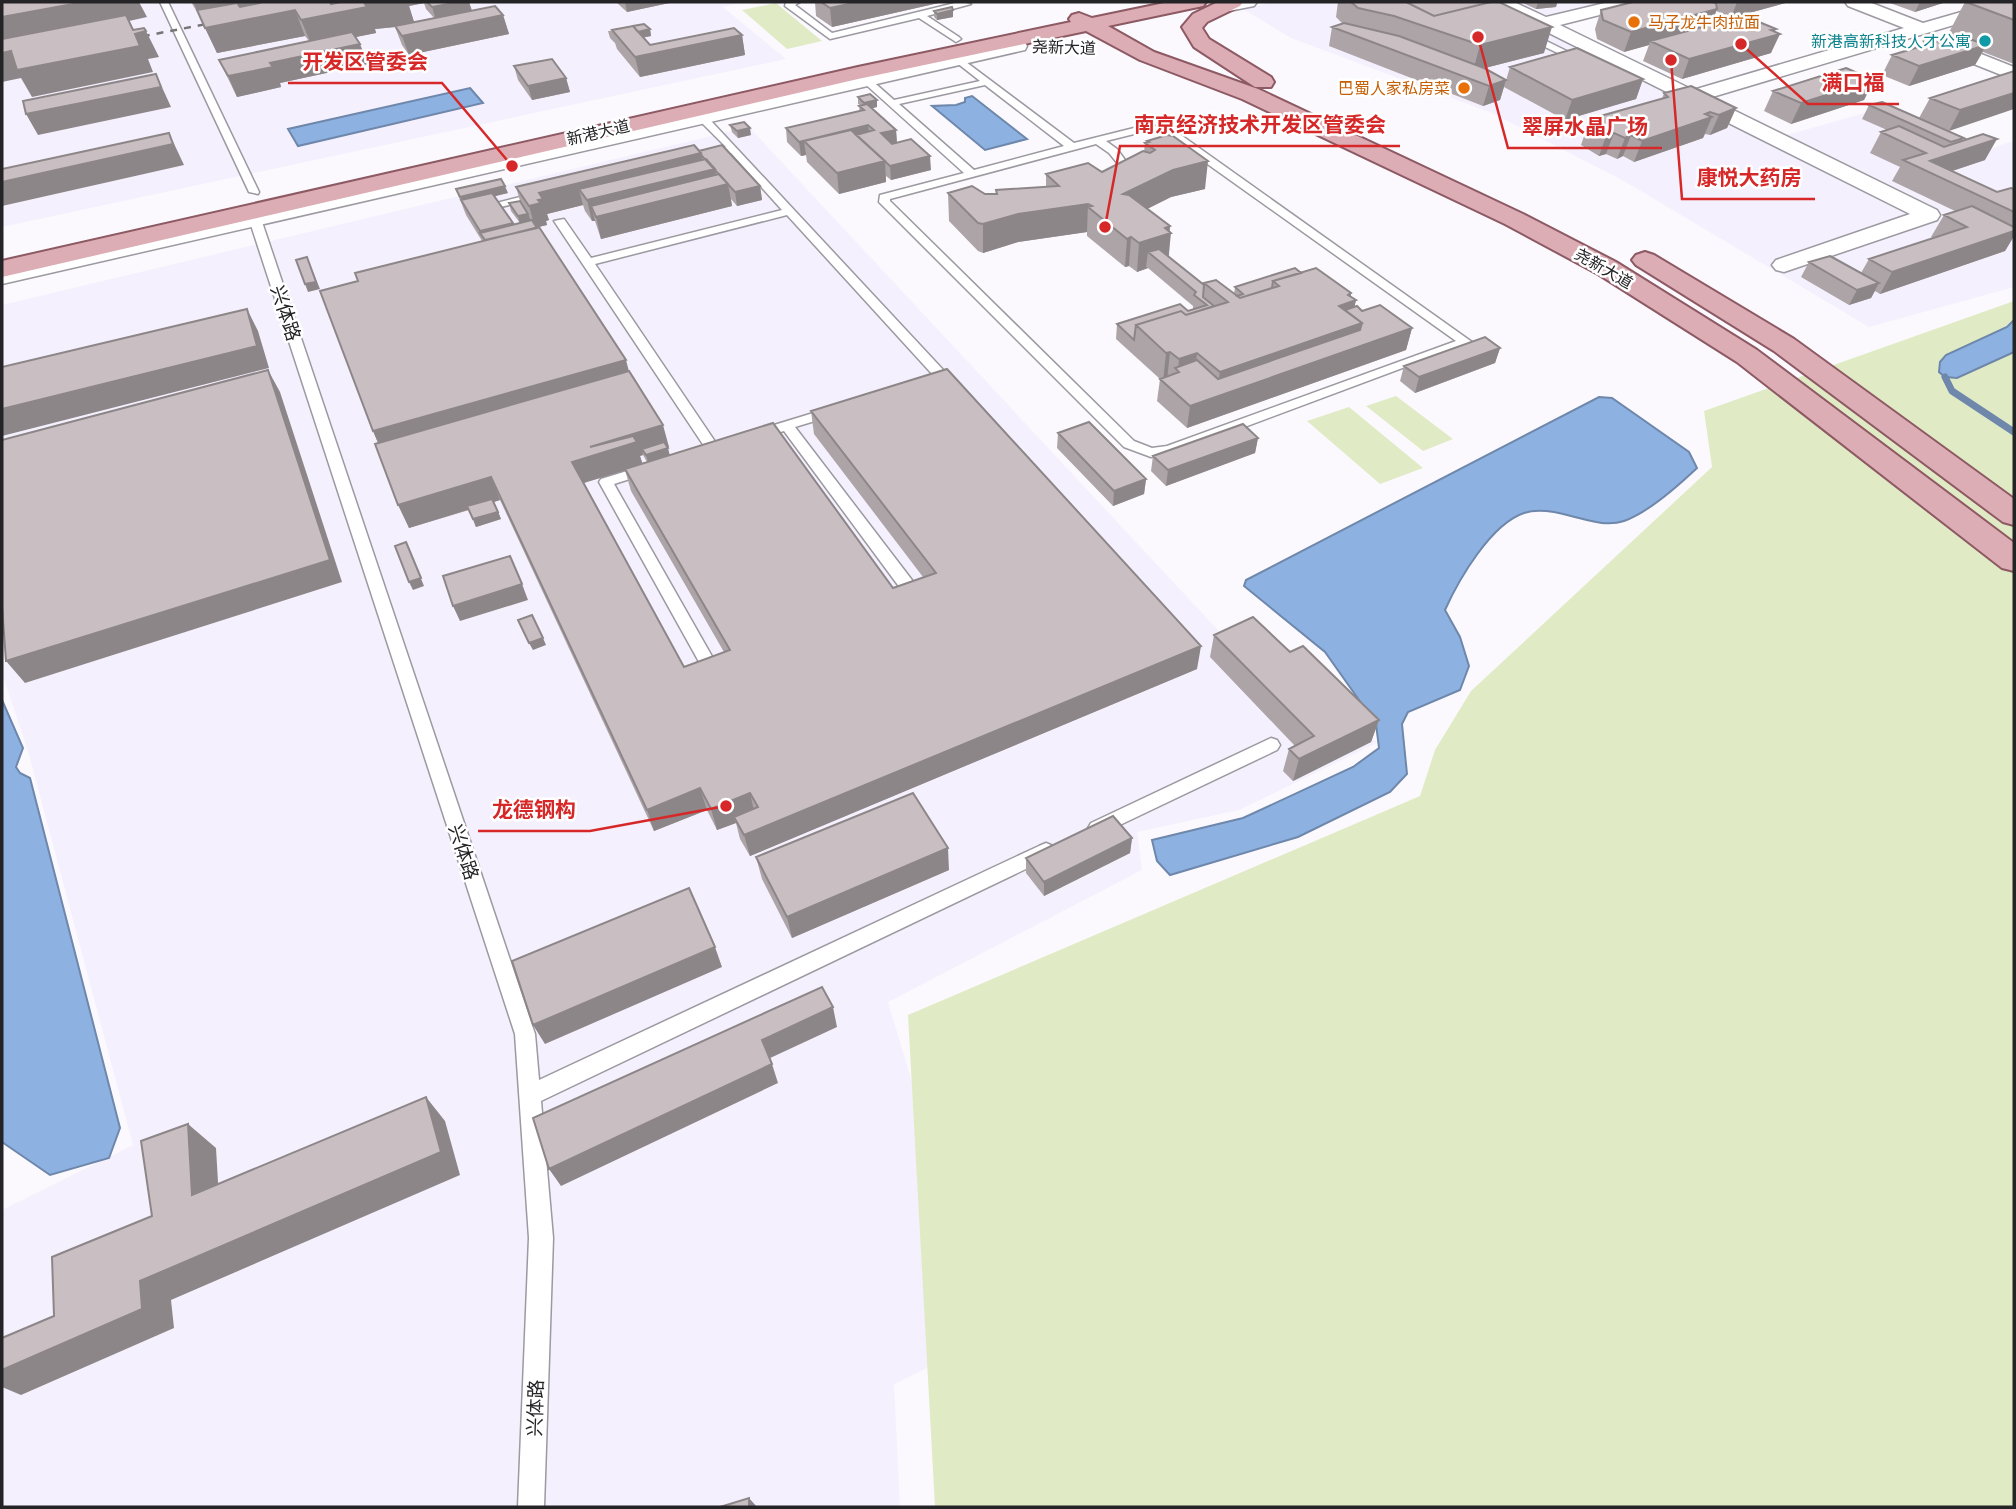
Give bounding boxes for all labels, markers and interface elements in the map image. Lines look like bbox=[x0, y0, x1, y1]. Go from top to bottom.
marker: 马子龙牛肉拉面 bbox=[1626, 14, 1642, 30]
place label: 马子龙牛肉拉面 bbox=[1648, 14, 1760, 31]
place label: 新港高新科技人才公寓 bbox=[1811, 33, 1971, 50]
marker: 新港高新科技人才公寓 bbox=[1977, 33, 1993, 49]
street label: 尧新大道 bbox=[1032, 38, 1096, 57]
callout: 开发区管委会 bbox=[288, 41, 442, 83]
text: 开发区管委会 bbox=[302, 50, 428, 74]
callout: 满口福 bbox=[1808, 62, 1899, 104]
text: 满口福 bbox=[1822, 71, 1885, 95]
place label: 巴蜀人家私房菜 bbox=[1338, 80, 1450, 97]
marker: 巴蜀人家私房菜 bbox=[1456, 80, 1472, 96]
callout: 南京经济技术开发区管委会 bbox=[1120, 104, 1400, 146]
callout: 翠屏水晶广场 bbox=[1508, 106, 1662, 148]
text: 南京经济技术开发区管委会 bbox=[1134, 113, 1386, 137]
text: 翠屏水晶广场 bbox=[1522, 115, 1648, 139]
street label: 新港大道 bbox=[565, 117, 631, 148]
callout: 康悦大药房 bbox=[1682, 157, 1815, 199]
text: 康悦大药房 bbox=[1697, 166, 1802, 190]
street label: 尧新大道 bbox=[1572, 245, 1636, 292]
street label: 兴体路 bbox=[267, 283, 304, 344]
callout: 龙德钢构 bbox=[478, 789, 590, 831]
text: 龙德钢构 bbox=[492, 798, 576, 822]
street label: 兴体路 bbox=[445, 822, 482, 883]
street label: 兴体路 bbox=[524, 1379, 547, 1437]

